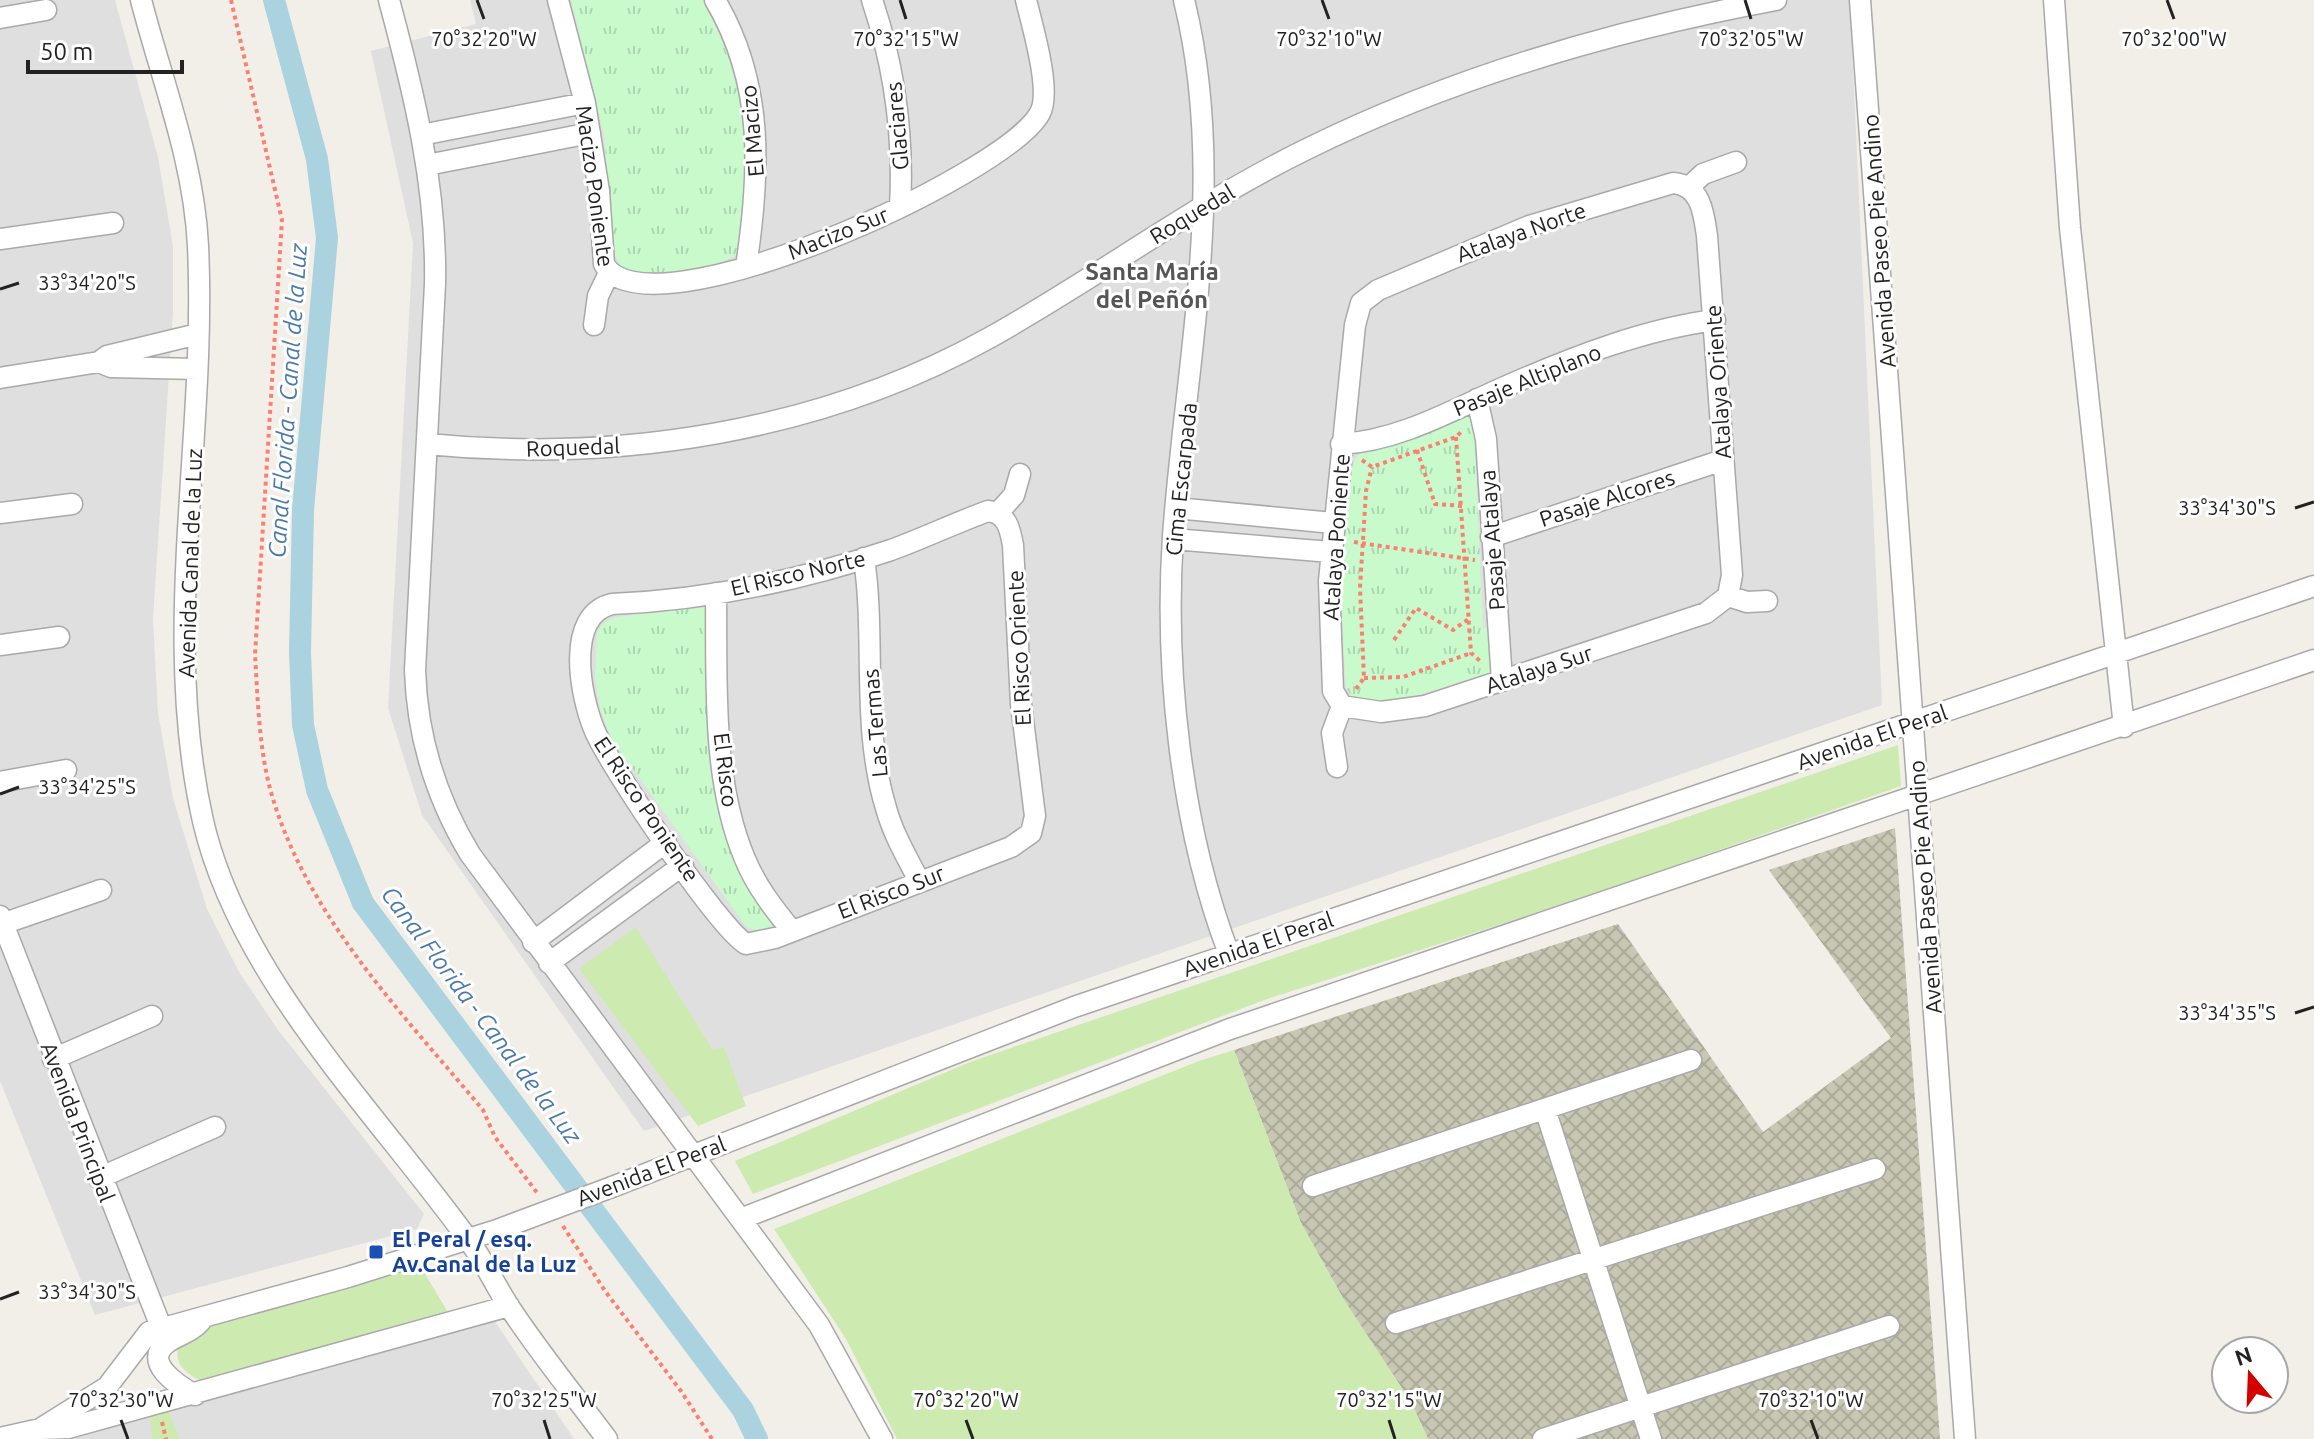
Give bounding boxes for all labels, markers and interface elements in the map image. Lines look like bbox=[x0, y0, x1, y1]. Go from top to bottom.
scale bar bbox=[28, 24, 182, 74]
text: 70°32'20"W bbox=[431, 27, 537, 50]
text: 70°32'15"W bbox=[853, 27, 959, 50]
text: 70°32'10"W bbox=[1276, 27, 1382, 50]
text: 70°32'05"W bbox=[1698, 27, 1804, 50]
text: 70°32'00"W bbox=[2121, 27, 2227, 50]
text: 50 m bbox=[40, 38, 93, 65]
street label: Glaciares bbox=[880, 81, 913, 171]
street label: El Macizo bbox=[735, 84, 768, 178]
street label: Macizo Poniente bbox=[572, 103, 619, 268]
street label: Avenida Paseo Pie Andino bbox=[1857, 113, 1900, 369]
street label: Roquedal bbox=[1145, 179, 1239, 249]
street label: Atalaya Norte bbox=[1453, 197, 1589, 267]
street label: Macizo Sur bbox=[784, 201, 892, 264]
water label: Canal Florida - Canal de la Luz bbox=[263, 242, 312, 559]
district label: Santa María del Peñón bbox=[1085, 258, 1219, 313]
text: 33°34'20"S bbox=[38, 271, 136, 294]
street label: Atalaya Oriente bbox=[1700, 304, 1735, 460]
street label: Pasaje Altiplano bbox=[1449, 339, 1604, 421]
street label: Cima Escarpada bbox=[1160, 401, 1201, 557]
street label: Roquedal bbox=[526, 432, 621, 461]
street label: Avenida Canal de la Luz bbox=[173, 448, 206, 678]
street label: Atalaya Poniente bbox=[1317, 453, 1354, 621]
street label: Pasaje Alcores bbox=[1536, 464, 1678, 531]
street label: Pasaje Atalaya bbox=[1474, 469, 1509, 611]
text: 33°34'30"S bbox=[2178, 496, 2276, 519]
street label: El Risco Norte bbox=[728, 545, 868, 600]
street label: El Risco Oriente bbox=[1002, 569, 1035, 727]
street label: Atalaya Sur bbox=[1482, 639, 1596, 698]
street label: Las Termas bbox=[857, 668, 892, 778]
street label: Avenida El Peral bbox=[1793, 699, 1951, 774]
street label: El Risco bbox=[710, 731, 743, 809]
street label: El Risco Poniente bbox=[590, 732, 705, 886]
street label: Avenida Paseo Pie Andino bbox=[1903, 759, 1946, 1015]
text: 33°34'25"S bbox=[38, 775, 136, 798]
street label: El Risco Sur bbox=[834, 860, 948, 923]
water label: Canal Florida - Canal de la Luz bbox=[376, 881, 588, 1149]
street label: Avenida El Peral bbox=[1179, 906, 1337, 981]
text: 33°34'35"S bbox=[2178, 1001, 2276, 1024]
street label: Avenida Principal bbox=[37, 1038, 120, 1205]
street label: Avenida El Peral bbox=[573, 1131, 729, 1210]
place label: El Peral / esq. Av.Canal de la Luz bbox=[392, 1226, 576, 1276]
marker: El Peral / esq. Av.Canal de la Luz bbox=[367, 1243, 385, 1261]
text: 33°34'30"S bbox=[38, 1280, 136, 1303]
north arrow bbox=[2210, 1335, 2290, 1415]
text: N bbox=[2231, 1341, 2255, 1370]
text: 70°32'30"W bbox=[68, 1388, 174, 1411]
text: 70°32'25"W bbox=[491, 1388, 597, 1411]
text: 70°32'20"W bbox=[913, 1388, 1019, 1411]
text: 70°32'15"W bbox=[1336, 1388, 1442, 1411]
text: 70°32'10"W bbox=[1758, 1388, 1864, 1411]

